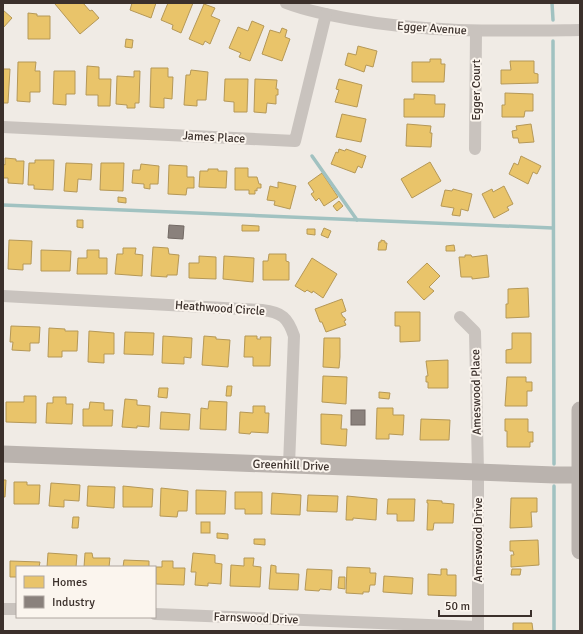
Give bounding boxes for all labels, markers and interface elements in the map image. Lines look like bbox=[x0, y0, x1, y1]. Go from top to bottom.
street label: Egger Avenue bbox=[397, 19, 467, 38]
street label: Egger Court bbox=[469, 59, 484, 121]
street label: James Place bbox=[182, 128, 246, 147]
street label: Heathwood Circle bbox=[174, 298, 266, 319]
street label: Ameswood Place bbox=[468, 349, 485, 435]
street label: Greenhill Drive bbox=[252, 457, 330, 474]
street label: Ameswood Drive bbox=[471, 498, 486, 583]
legend bbox=[16, 566, 156, 618]
text: Homes bbox=[52, 575, 87, 590]
scale bar bbox=[439, 592, 531, 618]
text: Industry bbox=[52, 595, 95, 610]
text: 50 m bbox=[445, 599, 470, 614]
street label: Farnswood Drive bbox=[213, 610, 299, 627]

